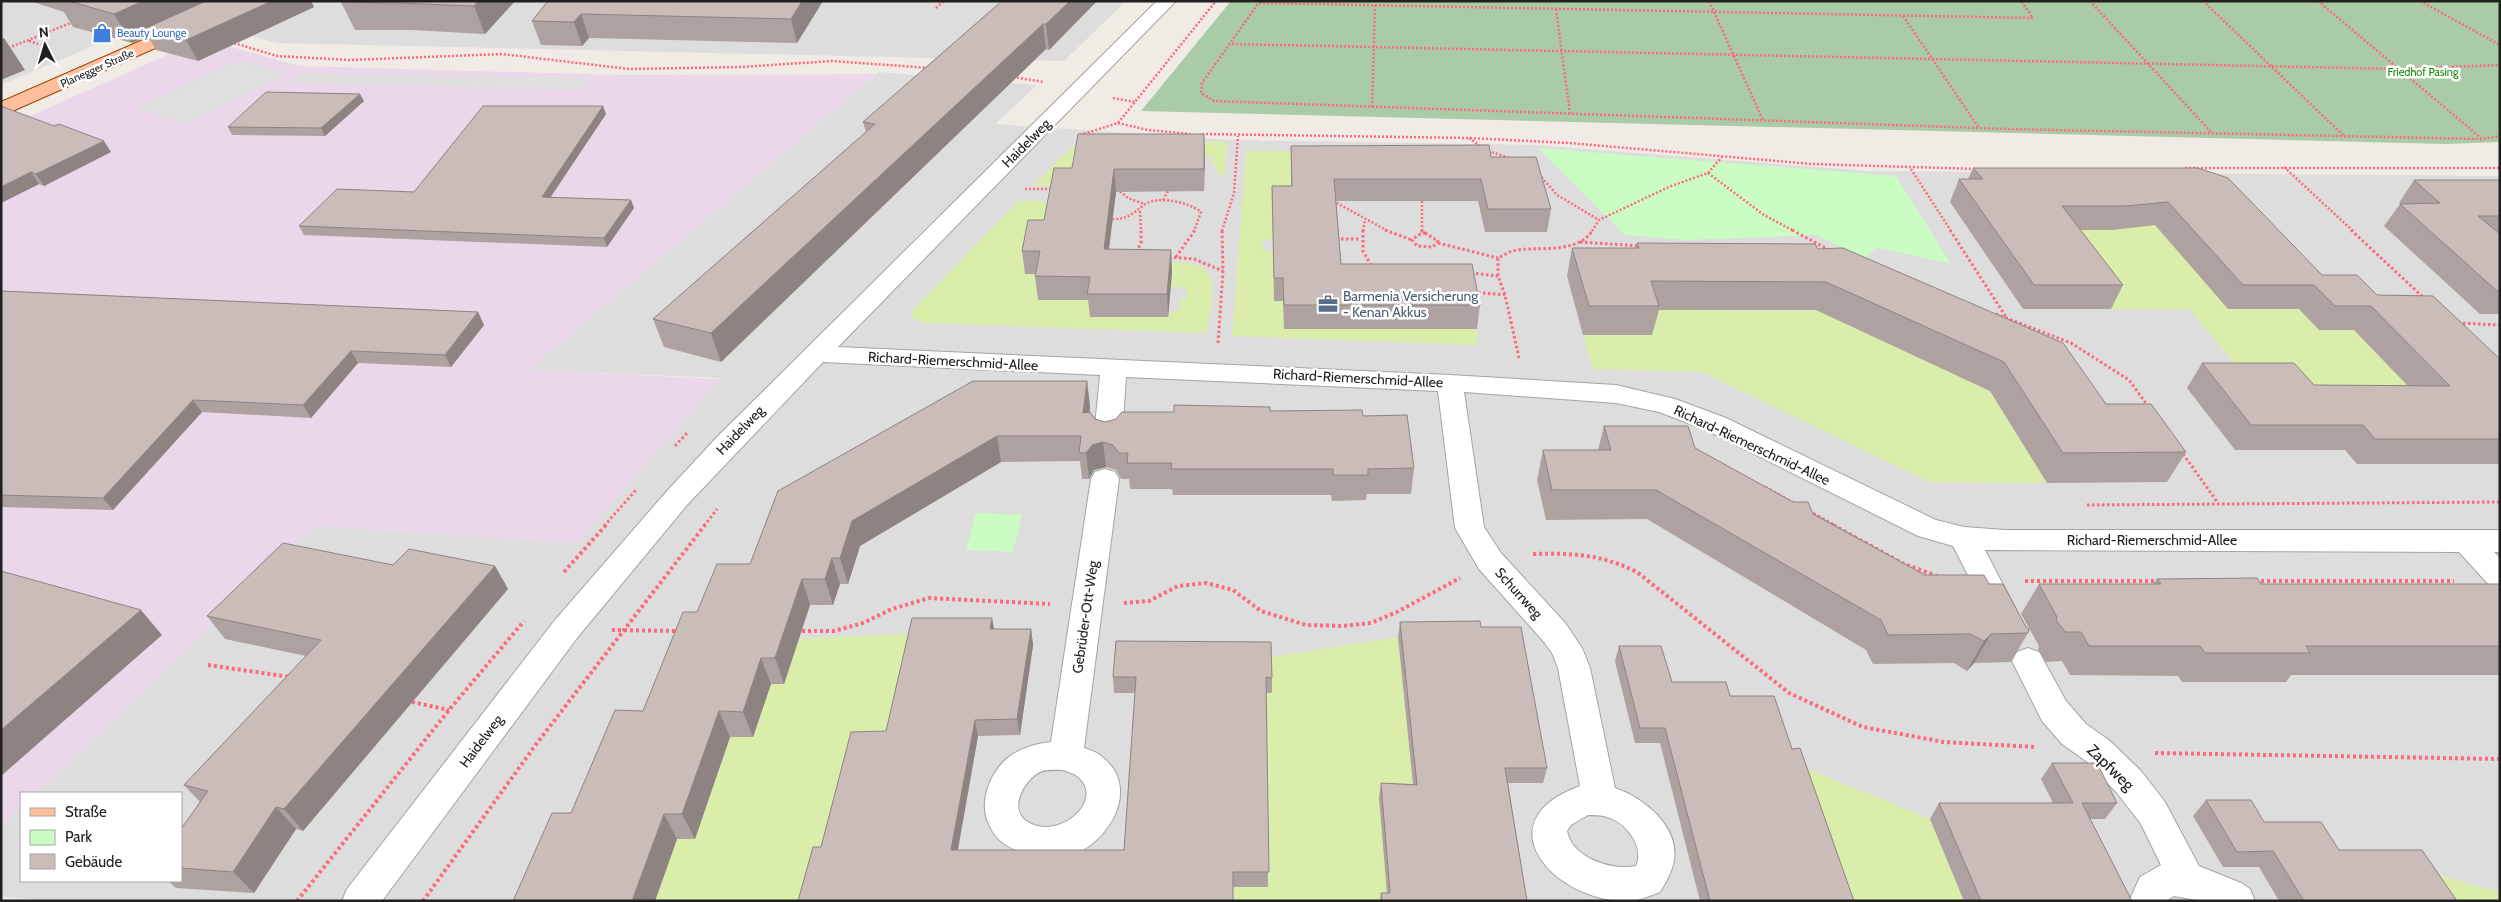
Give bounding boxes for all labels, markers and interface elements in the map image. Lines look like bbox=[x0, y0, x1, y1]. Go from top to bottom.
north arrow bbox=[20, 20, 70, 70]
shop icon: Beauty Lounge bbox=[91, 22, 113, 44]
text: N bbox=[38, 23, 50, 41]
place label: Beauty Lounge bbox=[117, 26, 187, 40]
street label: Planegger Straße bbox=[58, 45, 136, 90]
park label: Friedhof Pasing bbox=[2388, 65, 2459, 79]
street label: Haidelweg bbox=[998, 114, 1055, 171]
place label: Barmenia Versicherung - Kenan Akkus bbox=[1343, 287, 1479, 321]
office icon: Barmenia Versicherung - Kenan Akkus bbox=[1317, 293, 1339, 315]
street label: Richard-Riemerschmid-Allee bbox=[867, 348, 1039, 374]
street label: Richard-Riemerschmid-Allee bbox=[1272, 365, 1444, 391]
street label: Haidelweg bbox=[712, 401, 769, 458]
street label: Richard-Riemerschmid-Allee bbox=[1671, 401, 1833, 489]
street label: Richard-Riemerschmid-Allee bbox=[2067, 531, 2237, 549]
street label: Gebrüder-Ott-Weg bbox=[1068, 558, 1102, 675]
street label: Schurrweg bbox=[1491, 564, 1547, 623]
street label: Haidelweg bbox=[455, 710, 507, 771]
street label: Zapfweg bbox=[2083, 740, 2139, 795]
legend bbox=[20, 792, 182, 882]
text: Straße bbox=[65, 803, 107, 821]
text: Park bbox=[65, 828, 92, 846]
text: Gebäude bbox=[65, 853, 122, 871]

